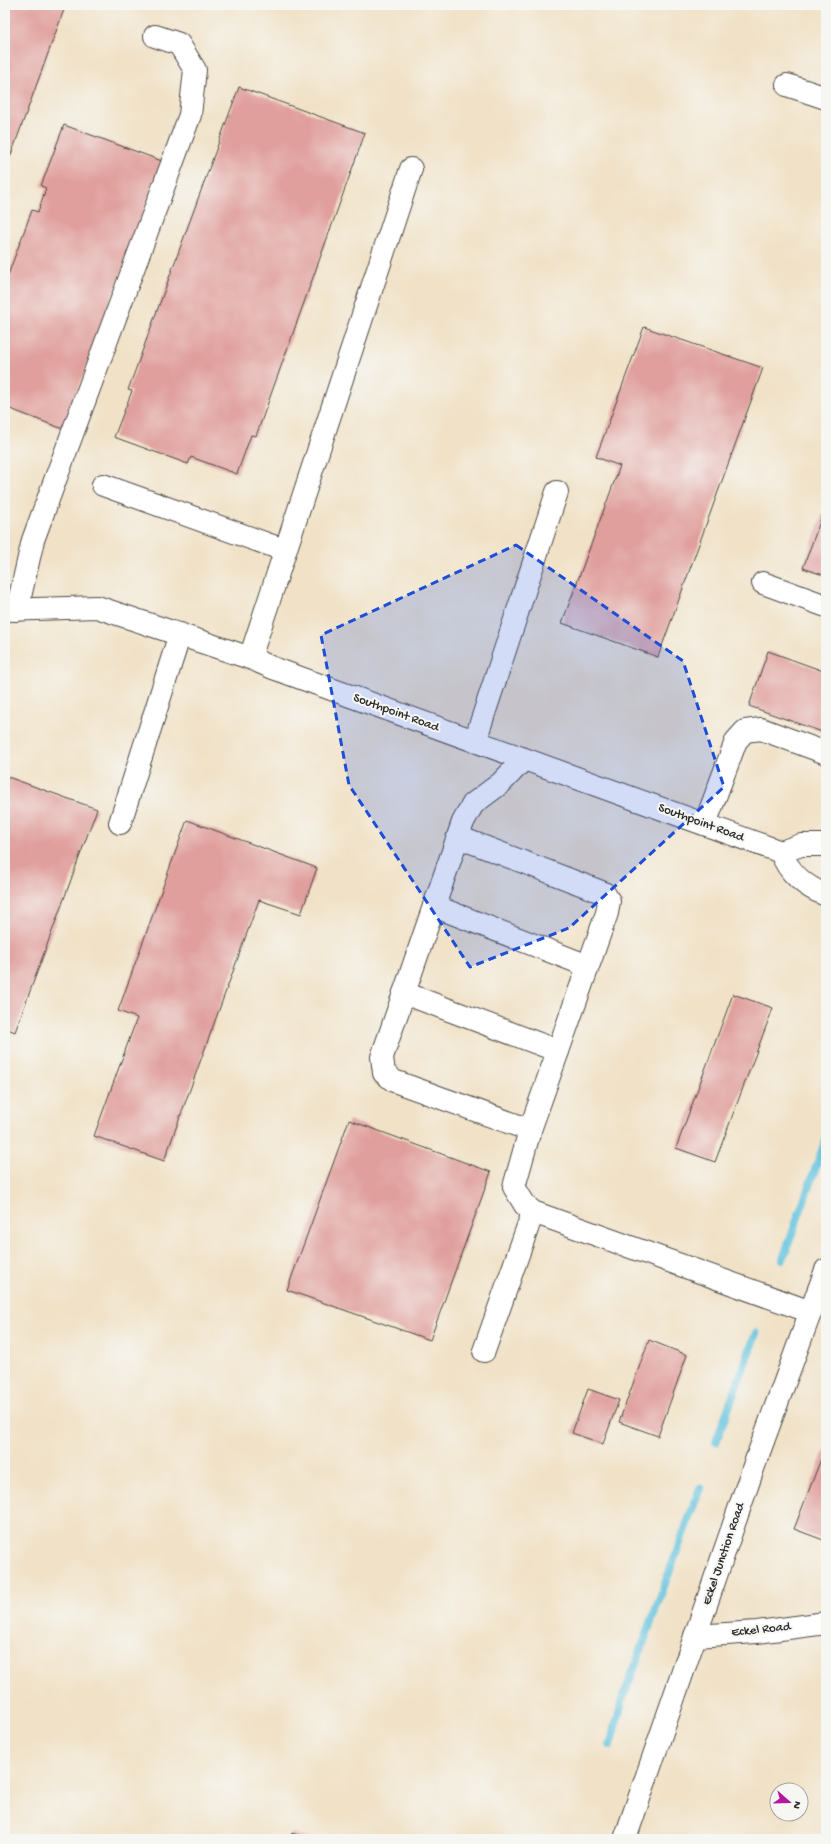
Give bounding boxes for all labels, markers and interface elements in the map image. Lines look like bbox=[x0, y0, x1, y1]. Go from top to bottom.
street label: Southpoint Road bbox=[351, 691, 442, 736]
street label: Southpoint Road bbox=[656, 801, 747, 846]
street label: Eckel Junction Road bbox=[699, 1500, 749, 1607]
street label: Eckel Road bbox=[731, 1619, 793, 1641]
north arrow bbox=[769, 1782, 809, 1822]
text: N bbox=[790, 1799, 803, 1810]

